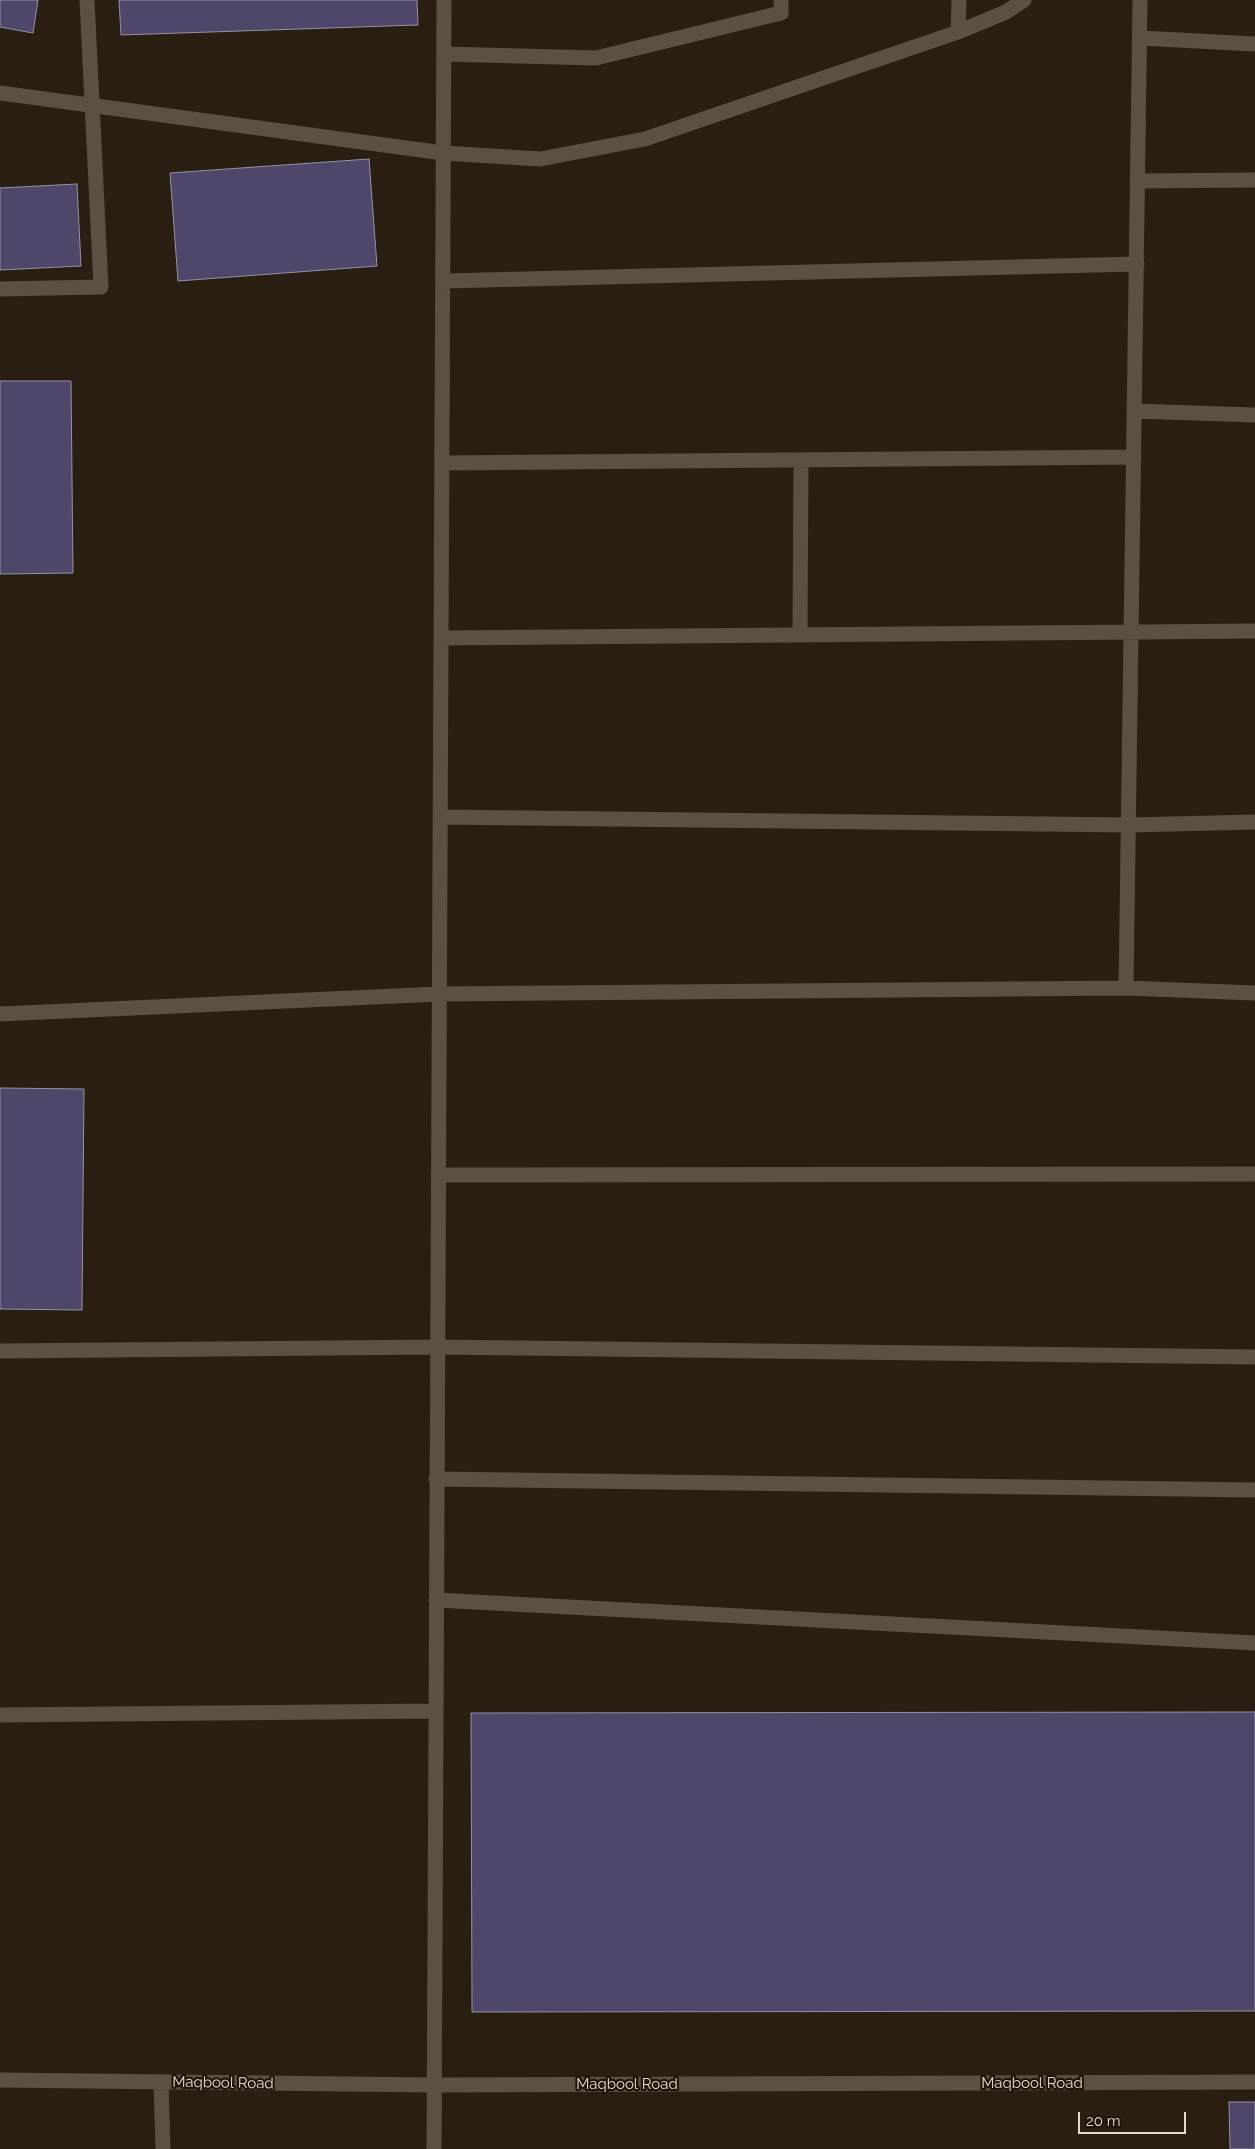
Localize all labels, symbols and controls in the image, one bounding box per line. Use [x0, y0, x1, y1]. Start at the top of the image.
street label: Maqbool Road [172, 2073, 274, 2093]
street label: Maqbool Road [981, 2074, 1083, 2092]
street label: Maqbool Road [576, 2075, 678, 2093]
scale bar [1080, 2102, 1188, 2134]
text: 20 m [1086, 2112, 1121, 2130]

